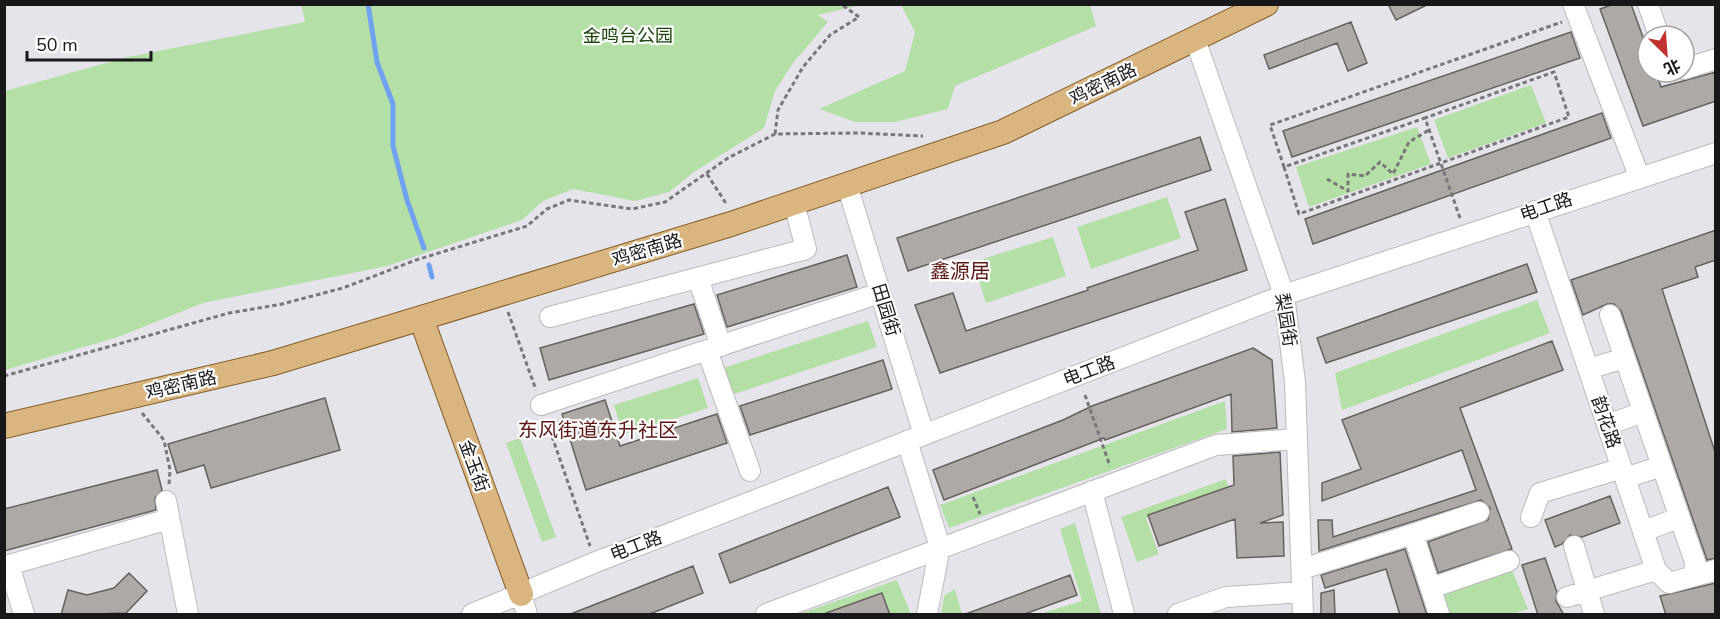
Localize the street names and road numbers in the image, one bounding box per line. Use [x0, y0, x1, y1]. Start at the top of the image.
street label: 鸡密南路 [1065, 57, 1141, 111]
street label: 电工路 [1517, 187, 1575, 227]
street label: 鸡密南路 [609, 228, 685, 272]
street label: 田园街 [867, 281, 905, 339]
street label: 梨园街 [1270, 291, 1302, 349]
street label: 电工路 [1059, 350, 1119, 392]
street label: 鸡密南路 [143, 365, 219, 405]
street label: 韵花路 [1586, 393, 1626, 451]
street label: 金玉街 [453, 437, 495, 495]
street label: 电工路 [606, 525, 666, 567]

